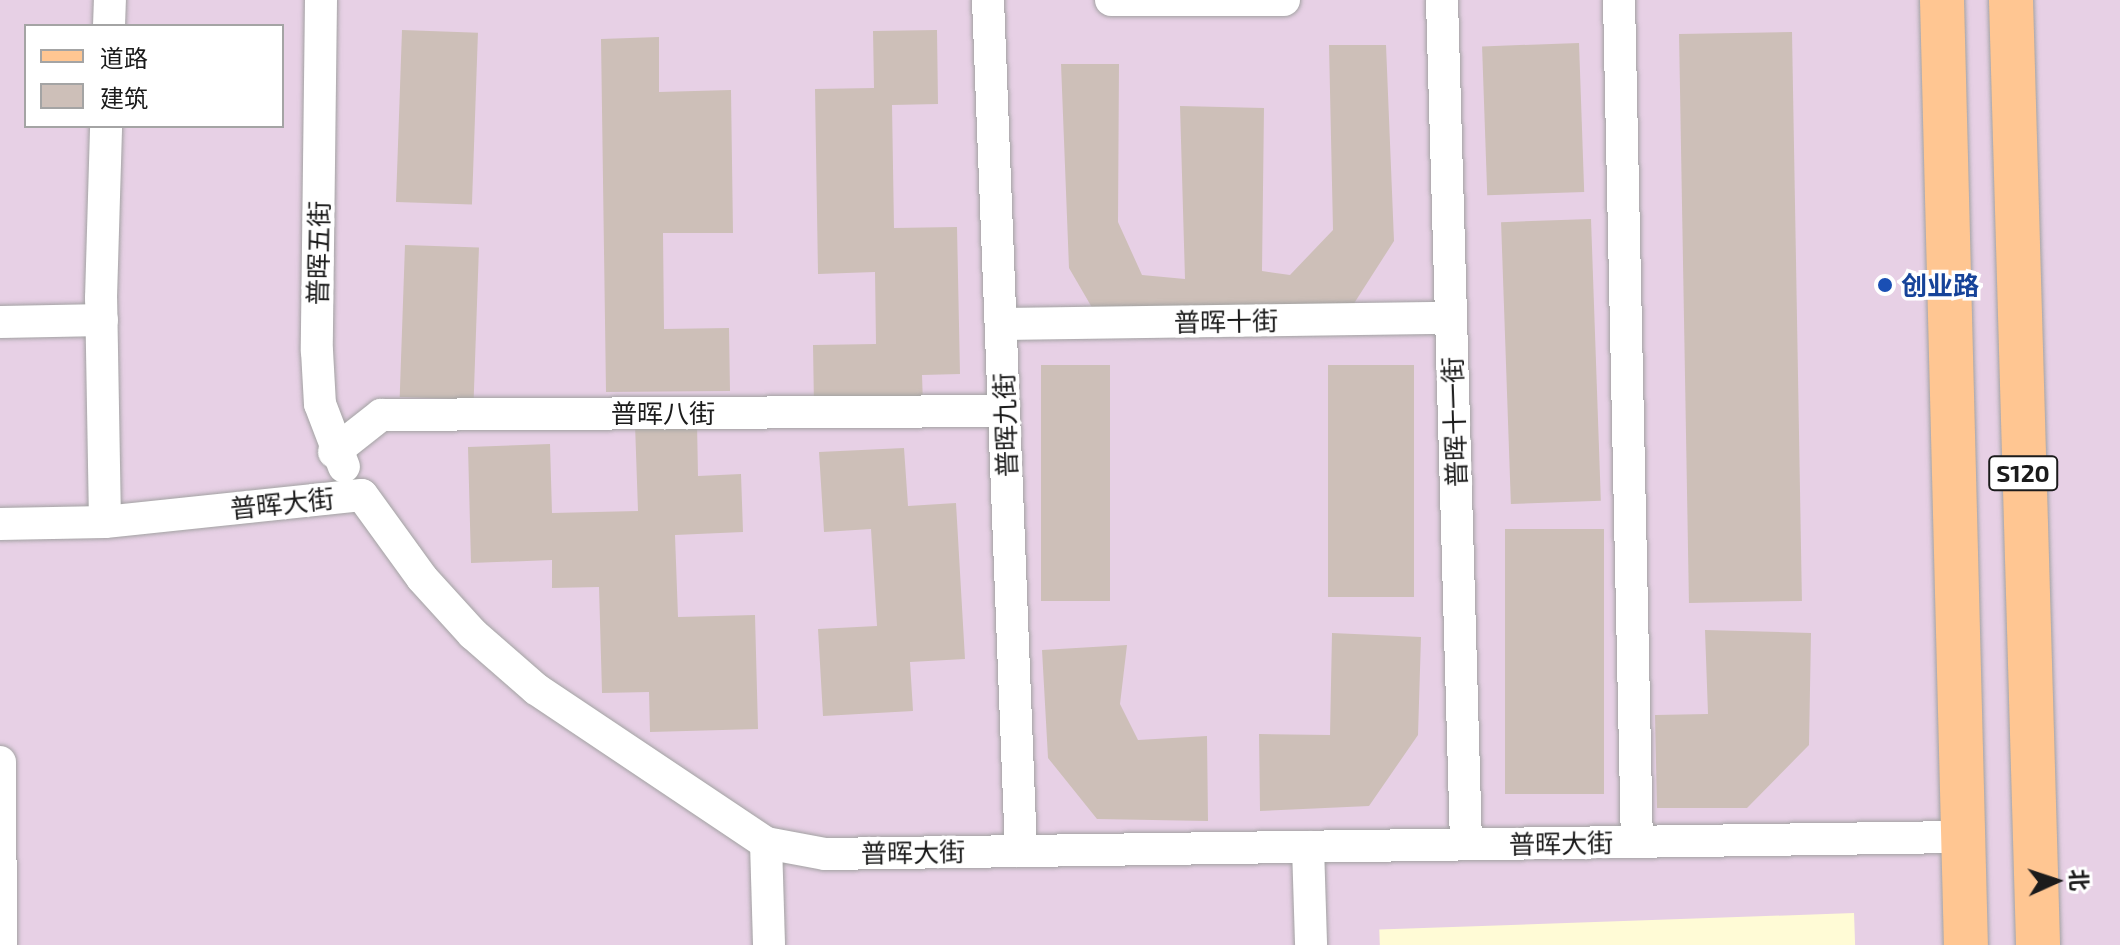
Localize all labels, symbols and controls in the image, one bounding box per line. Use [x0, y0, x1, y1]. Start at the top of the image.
legend [24, 24, 284, 128]
text: 道路 [100, 43, 148, 72]
text: 建筑 [100, 83, 148, 112]
street label: 普晖五街 [301, 201, 335, 305]
place label: 创业路 [1901, 269, 1979, 301]
marker: 创业路 [1876, 276, 1894, 294]
street label: 普晖十街 [1174, 304, 1278, 338]
street label: 普晖十一街 [1436, 356, 1472, 488]
street label: 普晖九街 [988, 372, 1022, 478]
street label: 普晖八街 [611, 397, 715, 429]
road number: S120 [1987, 453, 2059, 493]
street label: 普晖大街 [229, 482, 335, 524]
street label: 普晖大街 [1509, 826, 1613, 860]
street label: 普晖大街 [861, 835, 965, 869]
north arrow [2016, 841, 2096, 921]
text: 北 [2066, 868, 2094, 891]

